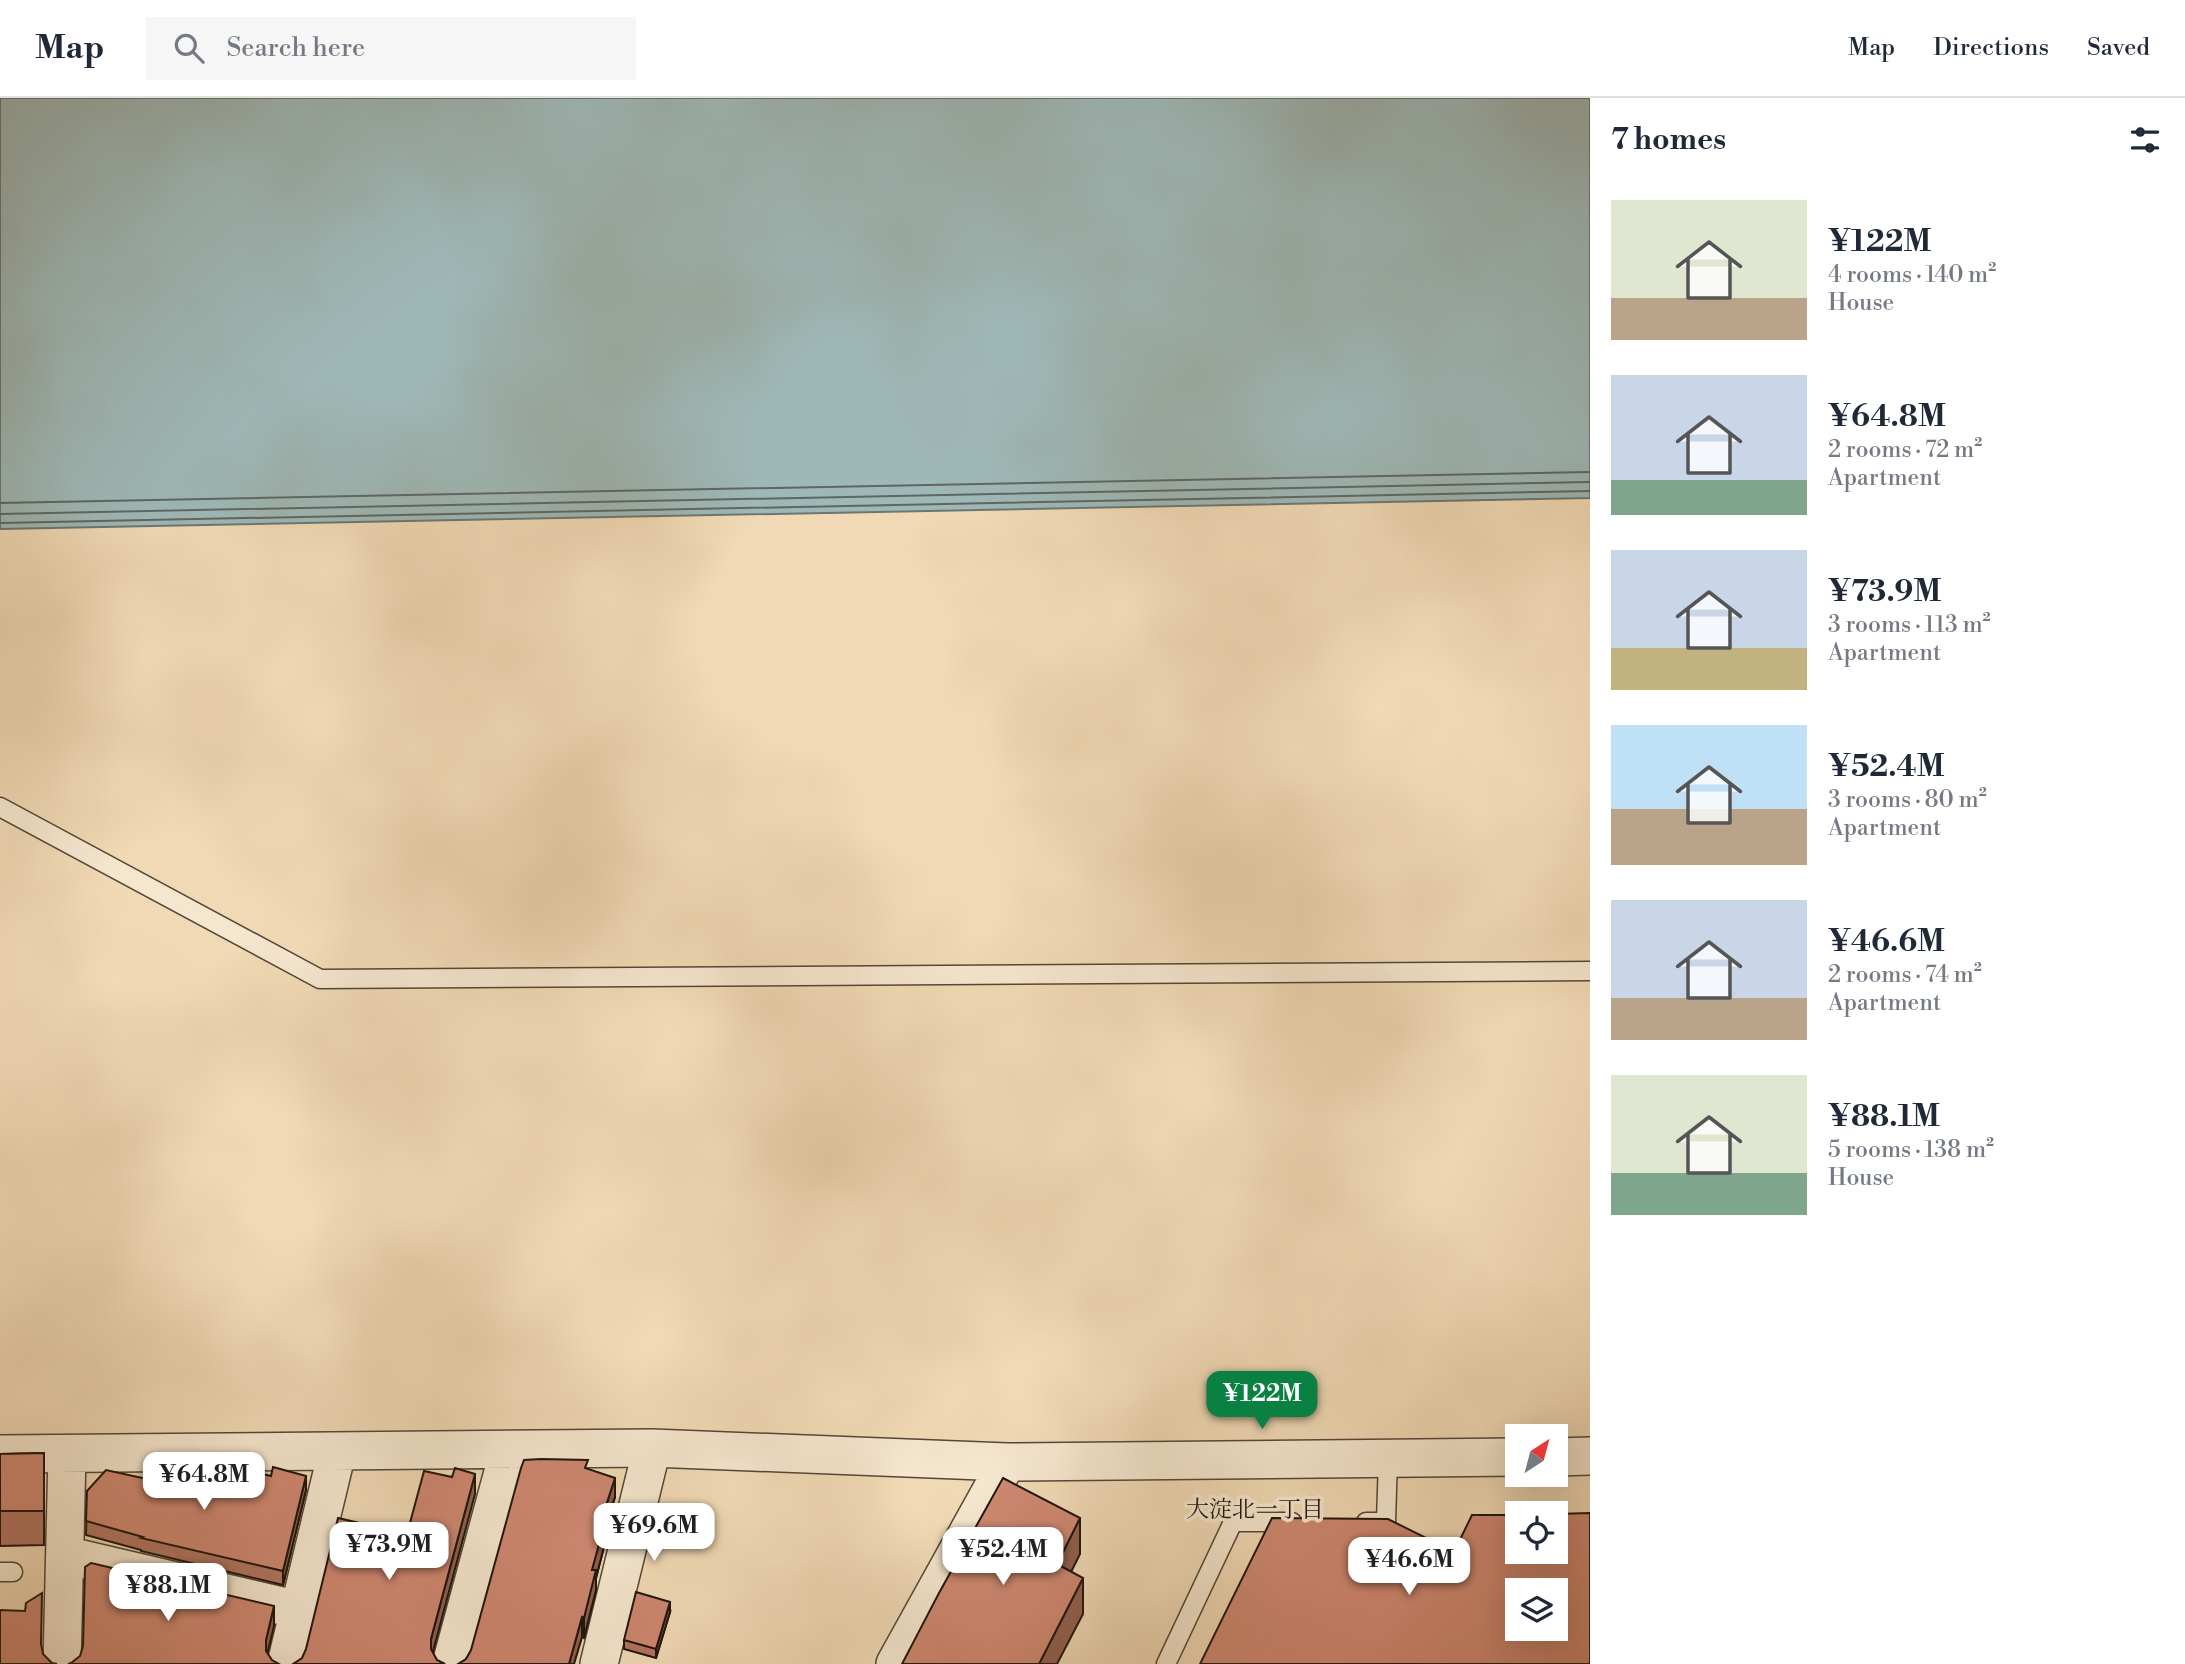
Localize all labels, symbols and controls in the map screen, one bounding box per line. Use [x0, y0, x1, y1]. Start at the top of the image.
search box [146, 17, 636, 80]
text: Map [35, 28, 104, 69]
icon: search [170, 29, 208, 67]
text: Search here [226, 32, 365, 64]
text: Map [1848, 33, 1895, 63]
text: Directions [1933, 33, 2049, 63]
text: Saved [2087, 33, 2150, 63]
text: 7 homes [1611, 121, 1726, 159]
icon: filters [2126, 121, 2164, 159]
text: ¥122M [1828, 223, 1931, 261]
icon: home [1667, 228, 1751, 312]
text: 4 rooms · 140 m² [1828, 261, 1996, 289]
text: House [1828, 289, 1894, 317]
text: ¥64.8M [1828, 398, 1946, 436]
icon: home [1667, 403, 1751, 487]
text: 2 rooms · 72 m² [1828, 436, 1982, 464]
text: Apartment [1828, 464, 1941, 492]
text: ¥73.9M [1828, 573, 1941, 611]
icon: home [1667, 578, 1751, 662]
text: 3 rooms · 113 m² [1828, 611, 1991, 639]
text: Apartment [1828, 639, 1941, 667]
text: ¥52.4M [1828, 748, 1944, 786]
icon: home [1667, 753, 1751, 837]
text: 3 rooms · 80 m² [1828, 786, 1987, 814]
text: Apartment [1828, 814, 1941, 842]
text: ¥46.6M [1828, 923, 1945, 961]
icon: home [1667, 928, 1751, 1012]
text: 2 rooms · 74 m² [1828, 961, 1982, 989]
text: Apartment [1828, 989, 1941, 1017]
text: ¥88.1M [1828, 1098, 1940, 1136]
icon: home [1667, 1103, 1751, 1187]
text: 5 rooms · 138 m² [1828, 1136, 1994, 1164]
text: House [1828, 1164, 1894, 1192]
pin: ¥122M [1213, 1372, 1311, 1431]
text: ¥122M [1222, 1380, 1302, 1408]
north arrow [1505, 1424, 1568, 1488]
map controls [1505, 1424, 1568, 1641]
pin: ¥64.8M [147, 1452, 261, 1512]
text: ¥64.8M [159, 1461, 249, 1489]
district label: 大淀北一丁目 [1186, 1496, 1324, 1524]
button: locate [1505, 1501, 1568, 1564]
pin: ¥69.6M [597, 1504, 711, 1563]
text: ¥69.6M [610, 1512, 698, 1540]
pin: ¥73.9M [332, 1522, 446, 1582]
pin: ¥52.4M [946, 1528, 1060, 1587]
text: ¥73.9M [346, 1531, 432, 1559]
text: ¥52.4M [958, 1536, 1048, 1564]
pin: ¥46.6M [1352, 1538, 1466, 1597]
text: ¥46.6M [1364, 1546, 1454, 1574]
pin: ¥88.1M [111, 1564, 225, 1623]
text: ¥88.1M [125, 1572, 211, 1600]
button: layers [1505, 1578, 1568, 1641]

